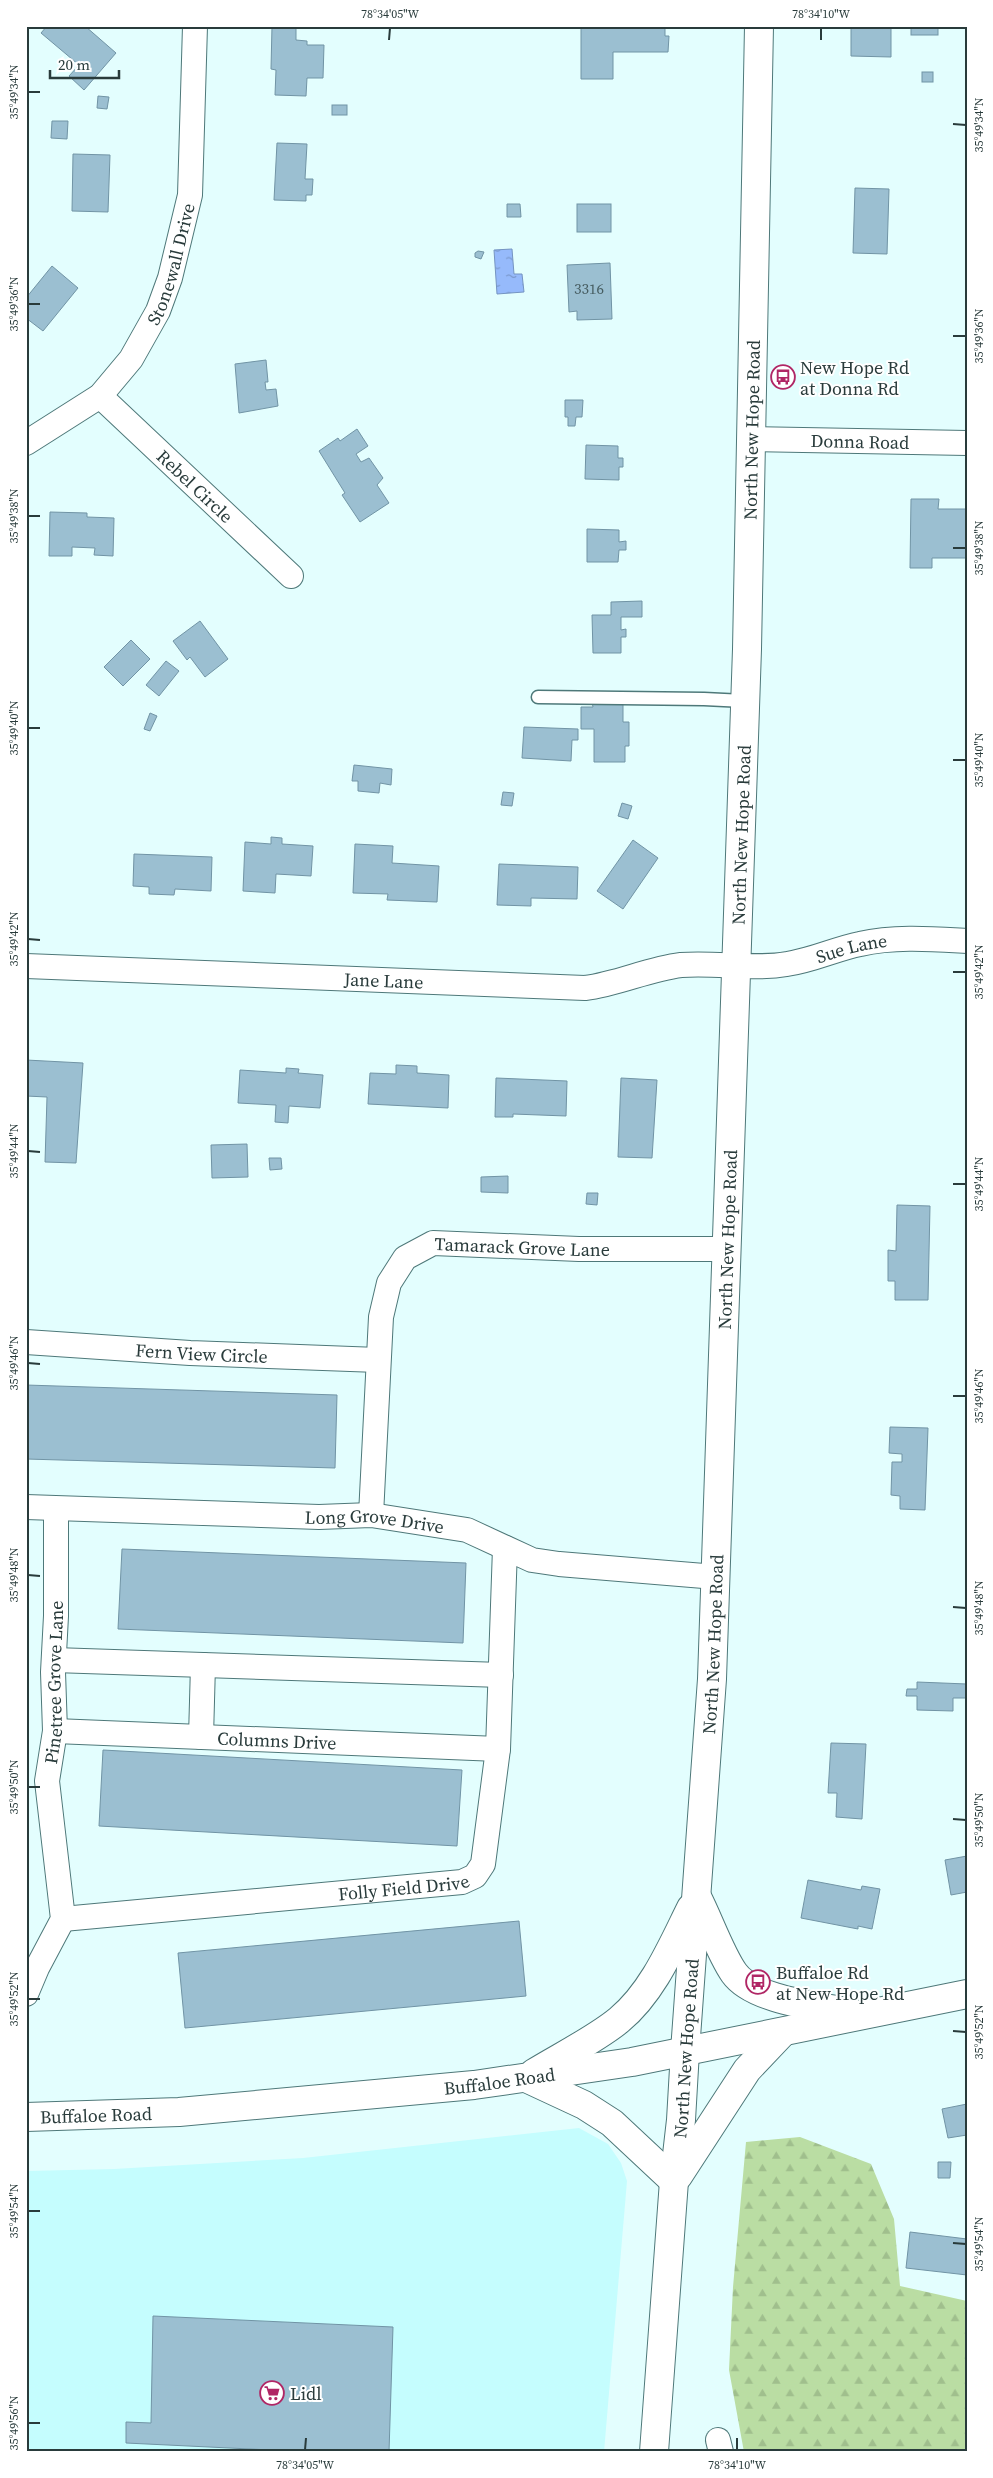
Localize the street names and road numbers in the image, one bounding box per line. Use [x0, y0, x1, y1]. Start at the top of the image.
street label: Stonewall Drive [140, 200, 200, 329]
street label: North New Hope Road [737, 340, 765, 520]
street label: Donna Road [810, 428, 910, 454]
street label: Rebel Circle [152, 444, 239, 528]
street label: North New Hope Road [725, 744, 756, 925]
street label: Sue Lane [813, 927, 888, 969]
street label: Jane Lane [342, 966, 424, 994]
street label: North New Hope Road [711, 1149, 742, 1330]
street label: Tamarack Grove Lane [434, 1231, 610, 1262]
street label: Fern View Circle [135, 1337, 268, 1368]
street label: Long Grove Drive [304, 1502, 446, 1539]
street label: North New Hope Road [696, 1554, 729, 1735]
street label: Pinetree Grove Lane [37, 1600, 69, 1766]
street label: Columns Drive [217, 1725, 337, 1755]
street label: Folly Field Drive [337, 1868, 474, 1906]
street label: North New Hope Road [667, 1958, 704, 2139]
street label: Buffaloe Road [443, 2061, 557, 2100]
street label: Buffaloe Road [40, 2100, 152, 2129]

